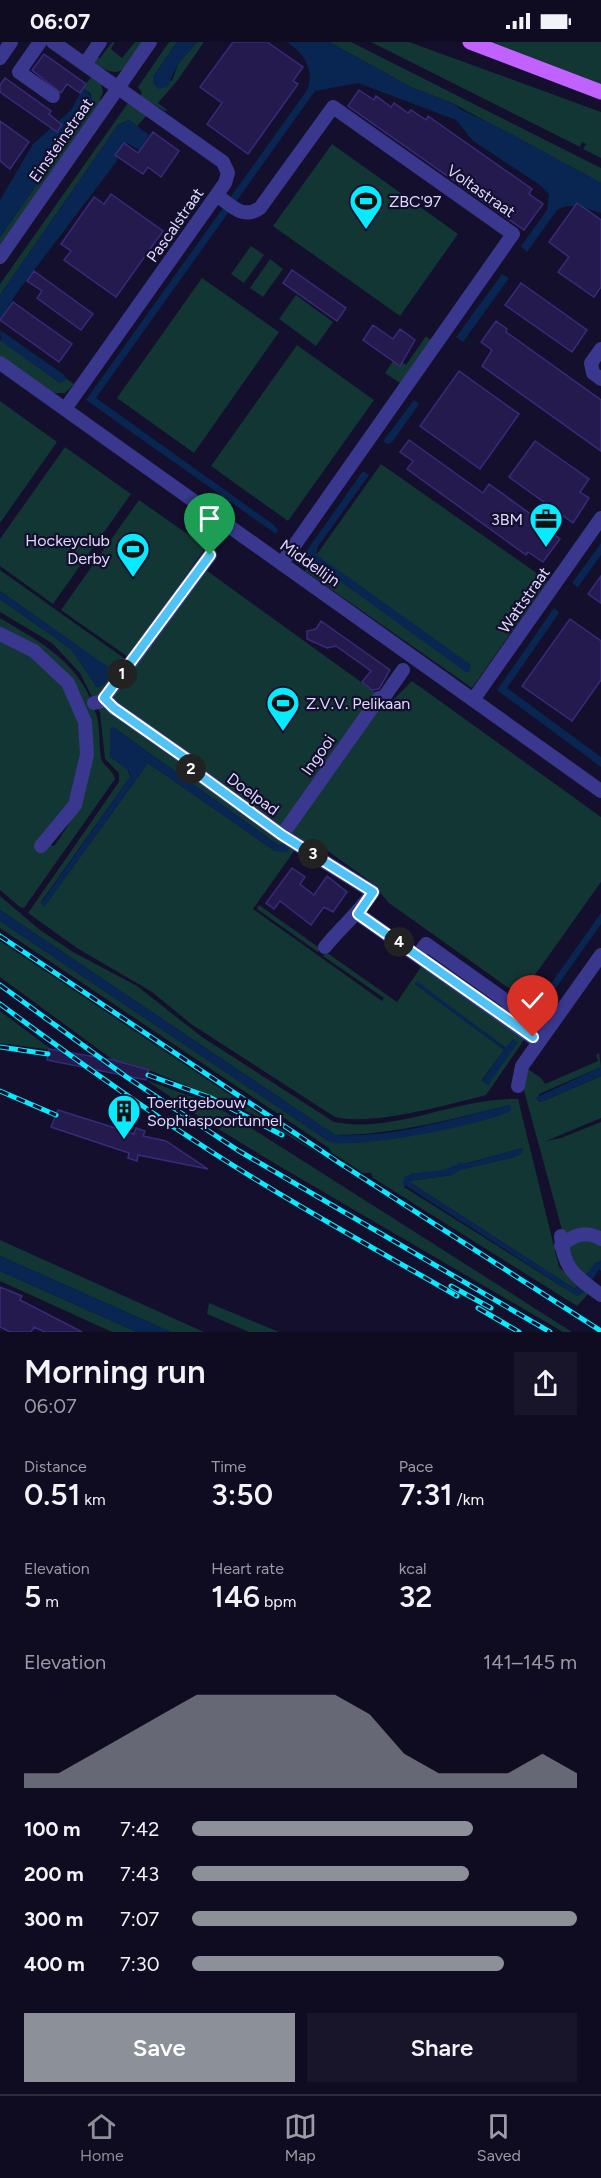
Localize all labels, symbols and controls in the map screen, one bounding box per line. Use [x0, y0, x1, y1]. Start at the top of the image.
text: 06:07 [30, 8, 90, 35]
street label: Einsteinstraat [25, 94, 97, 186]
street label: Voltastraat [443, 161, 519, 221]
sports icon: ZBC'97 [348, 183, 384, 230]
street label: Pascalstraat [142, 184, 208, 266]
place label: ZBC'97 [389, 192, 442, 211]
pin [184, 493, 235, 555]
office icon: 3BM [528, 501, 564, 548]
icon: arrive [193, 502, 226, 535]
place label: 3BM [491, 510, 523, 529]
place label: Hockeyclub Derby [25, 531, 111, 568]
sports icon: Hockeyclub Derby [115, 531, 151, 578]
street label: Middellijn [276, 536, 344, 591]
street label: Wattstraat [494, 563, 554, 637]
pin: 1 [107, 659, 137, 689]
text: 1 [119, 664, 125, 683]
sports icon: Z.V.V. Pelikaan [265, 685, 301, 732]
place label: Z.V.V. Pelikaan [306, 694, 410, 713]
street label: Ingooi [297, 731, 339, 779]
pin: 2 [176, 754, 206, 784]
text: 2 [186, 759, 196, 778]
street label: Doelpad [223, 769, 283, 819]
pin: 3 [298, 839, 328, 869]
text: 3 [309, 844, 317, 863]
pin: 4 [384, 927, 414, 957]
text: 4 [394, 932, 404, 951]
pin [507, 975, 558, 1037]
icon: check [516, 984, 549, 1017]
building icon: Toeritgebouw Sophiaspoortunnel [106, 1093, 142, 1140]
place label: Toeritgebouw Sophiaspoortunnel [147, 1093, 282, 1130]
text: Morning run [24, 1352, 206, 1391]
button: share [514, 1352, 577, 1415]
text: 06:07 [24, 1394, 77, 1418]
text: Distance [24, 1457, 87, 1476]
text: Time [211, 1457, 246, 1476]
text: Pace [399, 1457, 433, 1476]
text: 0.51 [24, 1476, 80, 1513]
text: 3:50 [211, 1476, 273, 1513]
text: 7:31 [399, 1476, 453, 1513]
text: km [80, 1490, 106, 1509]
text: /km [453, 1490, 484, 1509]
text: Elevation [24, 1559, 90, 1578]
text: Heart rate [211, 1559, 284, 1578]
text: kcal [399, 1559, 427, 1578]
text: 5 [24, 1578, 41, 1615]
text: 146 [211, 1578, 260, 1615]
text: 32 [399, 1578, 432, 1615]
text: m [41, 1592, 59, 1611]
text: bpm [260, 1592, 296, 1611]
text: Elevation [24, 1650, 106, 1674]
text: 141–145 m [483, 1650, 577, 1674]
text: 100 m [24, 1817, 81, 1841]
text: 7:42 [120, 1817, 159, 1841]
text: 200 m [24, 1862, 84, 1886]
text: 7:43 [120, 1862, 159, 1886]
text: 300 m [24, 1907, 83, 1931]
text: 7:07 [120, 1907, 159, 1931]
text: 400 m [24, 1952, 85, 1976]
text: 7:30 [120, 1952, 160, 1976]
button: Save [24, 2013, 295, 2082]
button: Share [307, 2013, 577, 2082]
tab: Home [80, 2110, 124, 2165]
tab: Map [284, 2110, 317, 2165]
tab: Saved [477, 2110, 521, 2165]

